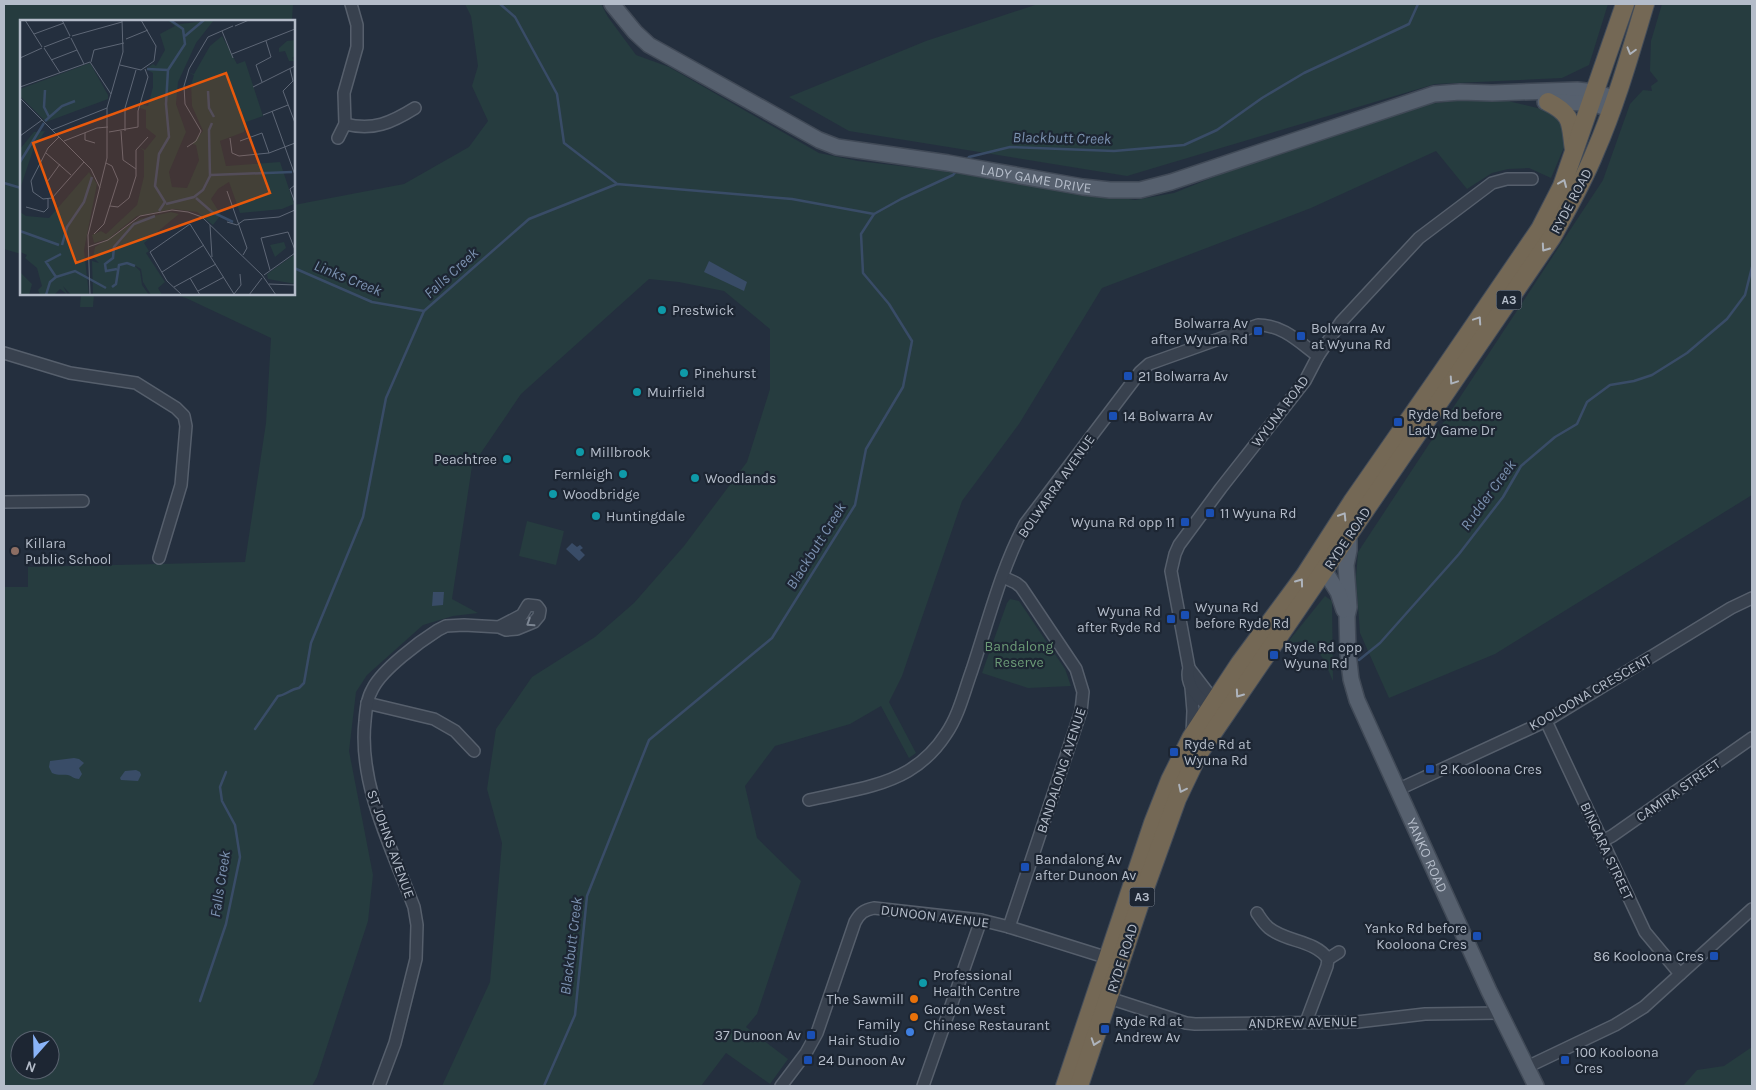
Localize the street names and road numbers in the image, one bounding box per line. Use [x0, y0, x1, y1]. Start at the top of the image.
street label: LADY GAME DRIVE [979, 161, 1092, 197]
street label: RYDE ROAD [1547, 166, 1596, 237]
road number: A3 [1496, 290, 1522, 310]
street label: WYUNA ROAD [1248, 372, 1313, 450]
street label: BOLWARRA AVENUE [1014, 431, 1098, 541]
street label: RYDE ROAD [1320, 504, 1374, 573]
street label: KOOLOONA CRESCENT [1526, 650, 1655, 734]
street label: BANDALONG AVENUE [1033, 705, 1090, 835]
street label: CAMIRA STREET [1633, 755, 1724, 826]
street label: ST JOHNS AVENUE [363, 788, 418, 901]
street label: BINGARA STREET [1576, 800, 1637, 903]
street label: YANKO ROAD [1403, 815, 1451, 895]
road number: A3 [1130, 888, 1154, 906]
street label: DUNOON AVENUE [880, 901, 990, 932]
street label: RYDE ROAD [1103, 921, 1142, 995]
street label: ANDREW AVENUE [1248, 1013, 1358, 1032]

